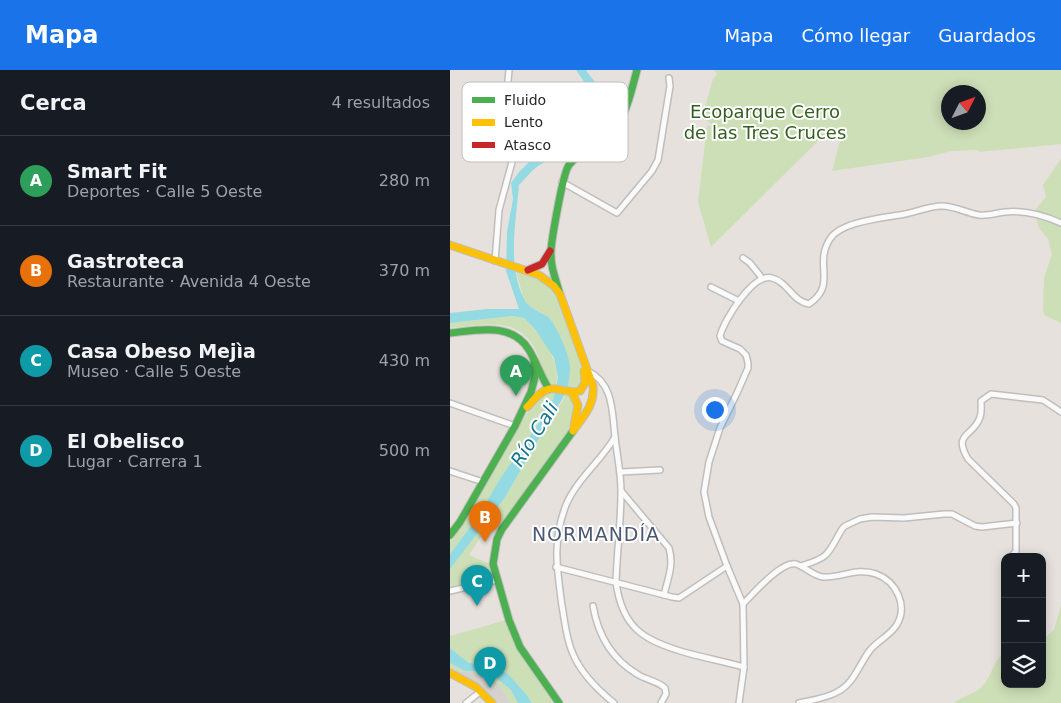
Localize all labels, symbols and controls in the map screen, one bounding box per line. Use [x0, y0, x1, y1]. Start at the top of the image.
text: Mapa [25, 21, 98, 49]
text: Mapa [724, 25, 773, 46]
text: Cómo llegar [801, 25, 910, 46]
text: Guardados [938, 25, 1036, 46]
legend [462, 82, 628, 162]
north arrow [941, 85, 986, 130]
text: Cerca [20, 91, 87, 115]
text: Fluido [504, 92, 546, 108]
text: 4 resultados [331, 93, 430, 112]
park label: Ecoparque Cerro de las Tres Cruces [684, 101, 846, 143]
text: Lento [504, 114, 543, 130]
text: Atasco [504, 137, 551, 153]
text: Smart Fit [67, 160, 167, 182]
text: A [30, 171, 42, 190]
text: 280 m [379, 171, 430, 190]
text: Deportes · Calle 5 Oeste [67, 182, 262, 201]
text: Gastroteca [67, 250, 184, 272]
text: B [30, 261, 42, 280]
text: 370 m [379, 261, 430, 280]
text: Restaurante · Avenida 4 Oeste [67, 272, 311, 291]
text: Casa Obeso Mejìa [67, 340, 256, 362]
text: C [30, 351, 42, 370]
text: 430 m [379, 351, 430, 370]
pin: A [500, 355, 532, 396]
text: Museo · Calle 5 Oeste [67, 362, 241, 381]
water label: Río Cali [506, 397, 563, 470]
your location [702, 397, 728, 423]
text: El Obelisco [67, 430, 184, 452]
text: D [29, 441, 43, 460]
text: 500 m [379, 441, 430, 460]
text: Lugar · Carrera 1 [67, 452, 203, 471]
pin: B [469, 501, 501, 542]
district label: NORMANDÍA [532, 523, 660, 545]
map controls [1001, 553, 1046, 688]
button: + [1001, 553, 1046, 598]
pin: C [461, 565, 493, 606]
button: − [1001, 598, 1046, 643]
button: layers [1001, 643, 1046, 688]
pin: D [474, 647, 506, 688]

